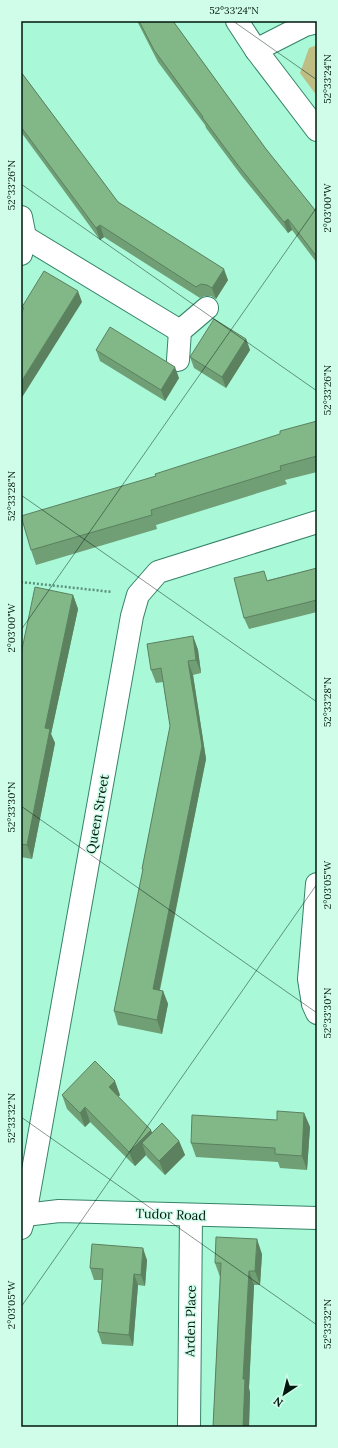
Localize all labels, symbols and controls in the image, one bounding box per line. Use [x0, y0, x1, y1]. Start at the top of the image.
text: 52°33'24"N [209, 4, 259, 17]
text: 52°33'24"N [321, 54, 334, 104]
text: 52°33'26"N [5, 159, 18, 210]
text: 2°03'00"W [321, 182, 334, 233]
text: 52°33'26"N [321, 364, 334, 415]
text: 52°33'28"N [5, 471, 18, 521]
text: 2°03'00"W [5, 602, 18, 653]
text: 52°33'28"N [321, 677, 334, 727]
street label: Queen Street [82, 773, 113, 855]
text: 52°33'30"N [5, 781, 18, 832]
text: 2°03'05"W [321, 860, 334, 909]
text: 52°33'30"N [321, 987, 334, 1038]
text: 52°33'32"N [5, 1093, 18, 1143]
street label: Tudor Road [135, 1205, 207, 1224]
text: 2°03'05"W [5, 1280, 18, 1329]
street label: Arden Place [181, 1285, 200, 1358]
text: 52°33'32"N [321, 1299, 334, 1349]
north arrow [264, 1374, 304, 1414]
text: N [270, 1394, 286, 1410]

